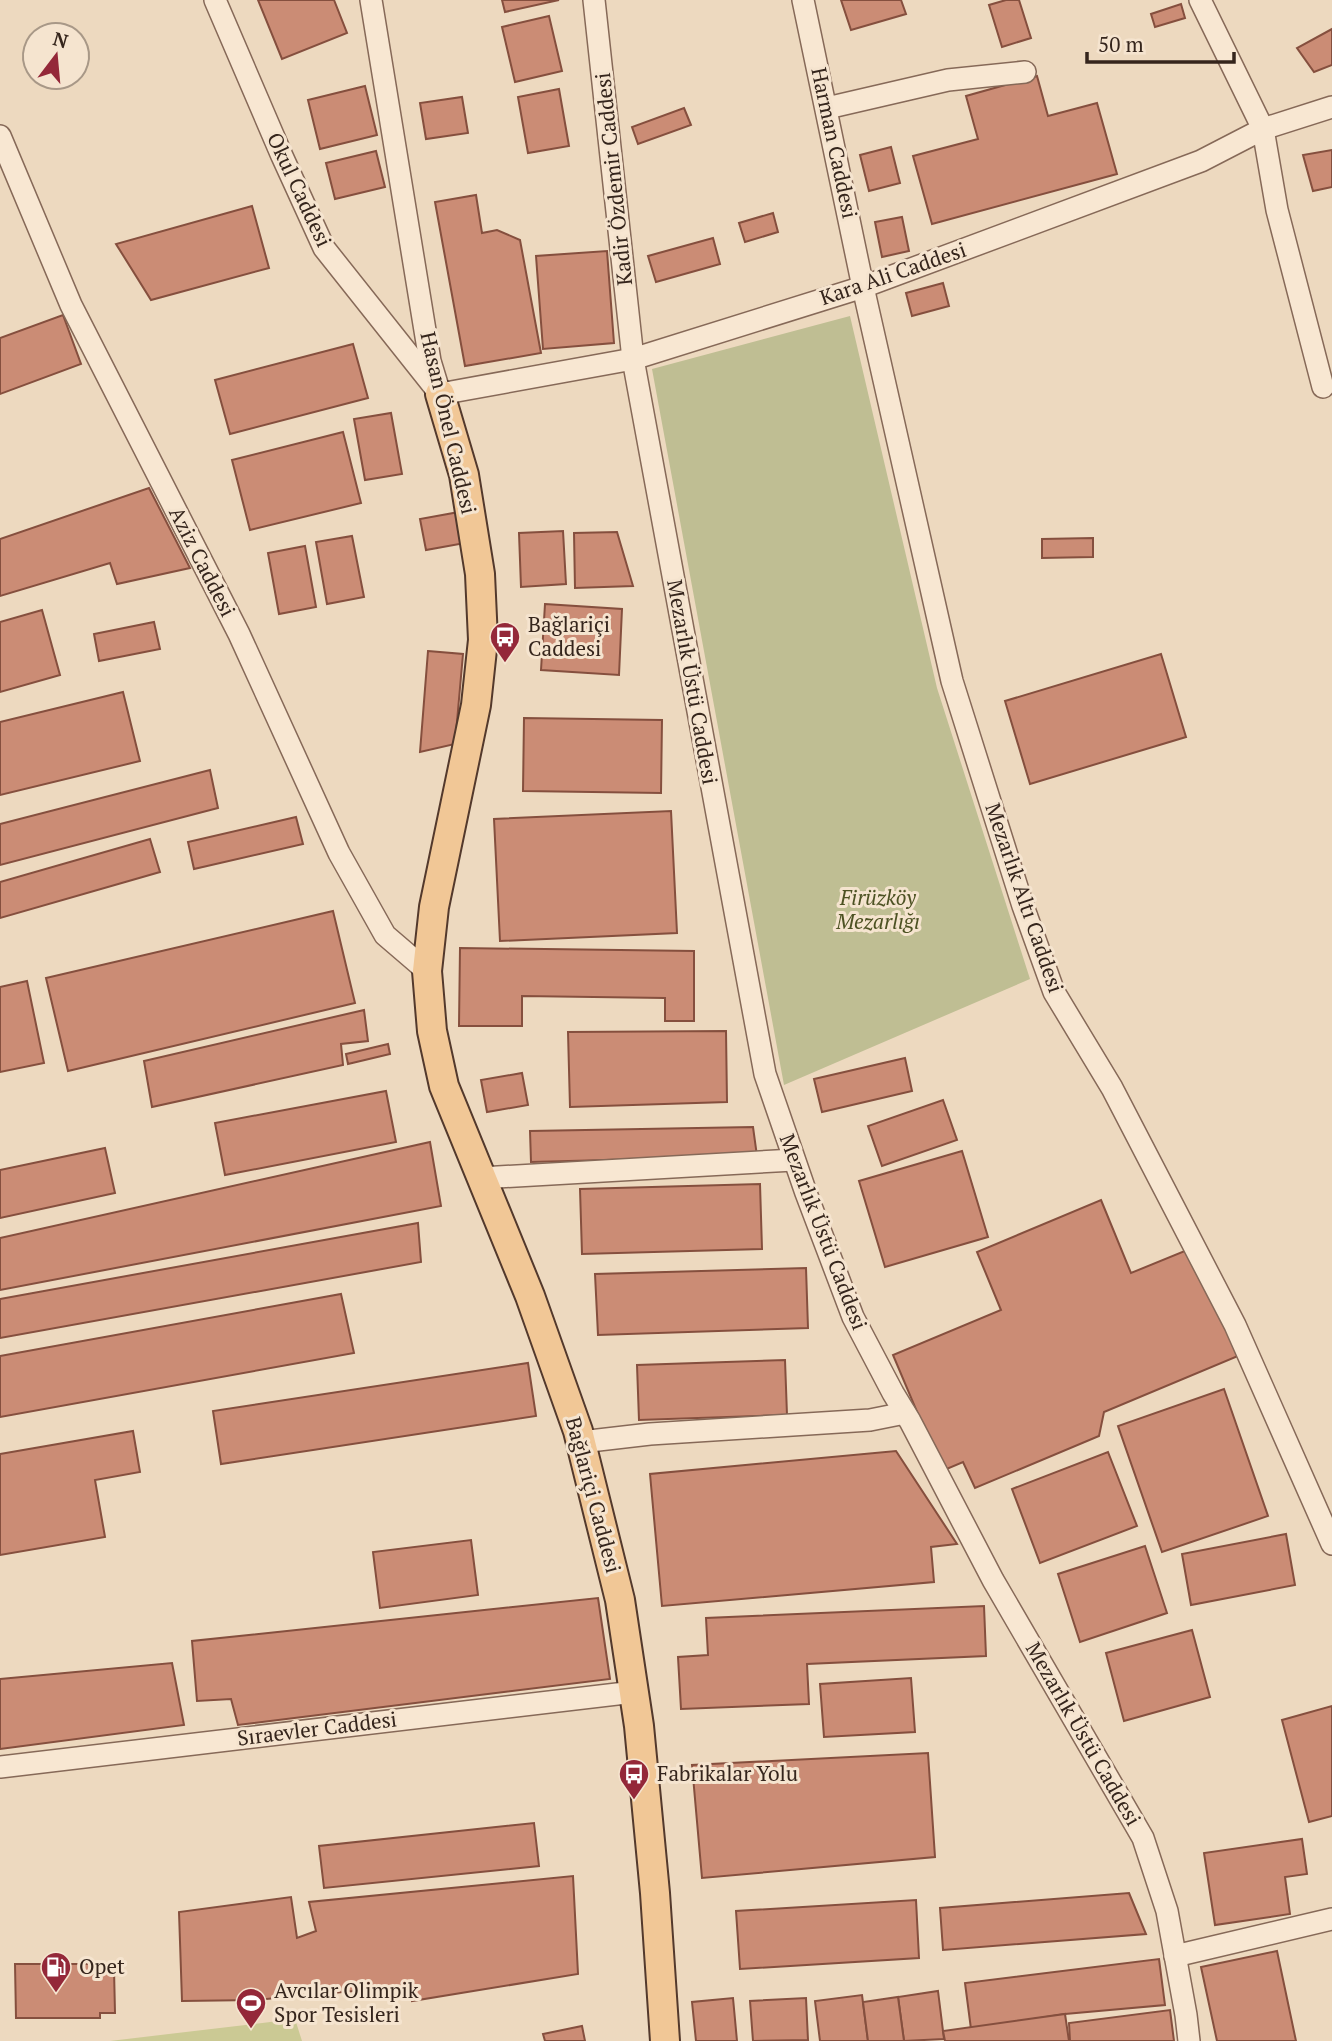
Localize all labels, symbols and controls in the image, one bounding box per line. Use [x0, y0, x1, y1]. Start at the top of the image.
north arrow [21, 21, 91, 91]
scale bar [1087, 21, 1234, 65]
text: N [50, 25, 72, 53]
text: 50 m [1098, 30, 1144, 58]
street label: Harman Caddesi [805, 65, 865, 221]
street label: Kadir Özdemir Caddesi [588, 71, 638, 287]
street label: Okul Caddesi [261, 128, 339, 251]
street label: Kara Ali Caddesi [816, 235, 970, 311]
street label: Hasan Önel Caddesi [414, 329, 484, 517]
street label: Aziz Caddesi [163, 502, 243, 621]
street label: Mezarlık Üstü Caddesi [661, 577, 725, 786]
place label: Bağlariçi Caddesi [528, 610, 610, 662]
bus stop icon: Bağlariçi Caddesi [488, 620, 522, 664]
street label: Mezarlık Altı Caddesi [979, 799, 1071, 996]
park label: Firüzköy Mezarlığı [835, 883, 920, 935]
street label: Mezarlık Üstü Caddesi [774, 1130, 874, 1334]
street label: Bağlariçi Caddesi [560, 1414, 628, 1576]
street label: Mezarlık Üstü Caddesi [1020, 1637, 1148, 1830]
street label: Sıraevler Caddesi [235, 1704, 398, 1752]
bus stop icon: Fabrikalar Yolu [617, 1757, 651, 1801]
place label: Fabrikalar Yolu [657, 1759, 798, 1787]
fuel station icon: Opet [39, 1950, 73, 1994]
place label: Opet [79, 1952, 125, 1980]
place label: Avcılar Olimpik Spor Tesisleri [274, 1976, 419, 2028]
sports icon: Avcılar Olimpik Spor Tesisleri [234, 1986, 268, 2030]

